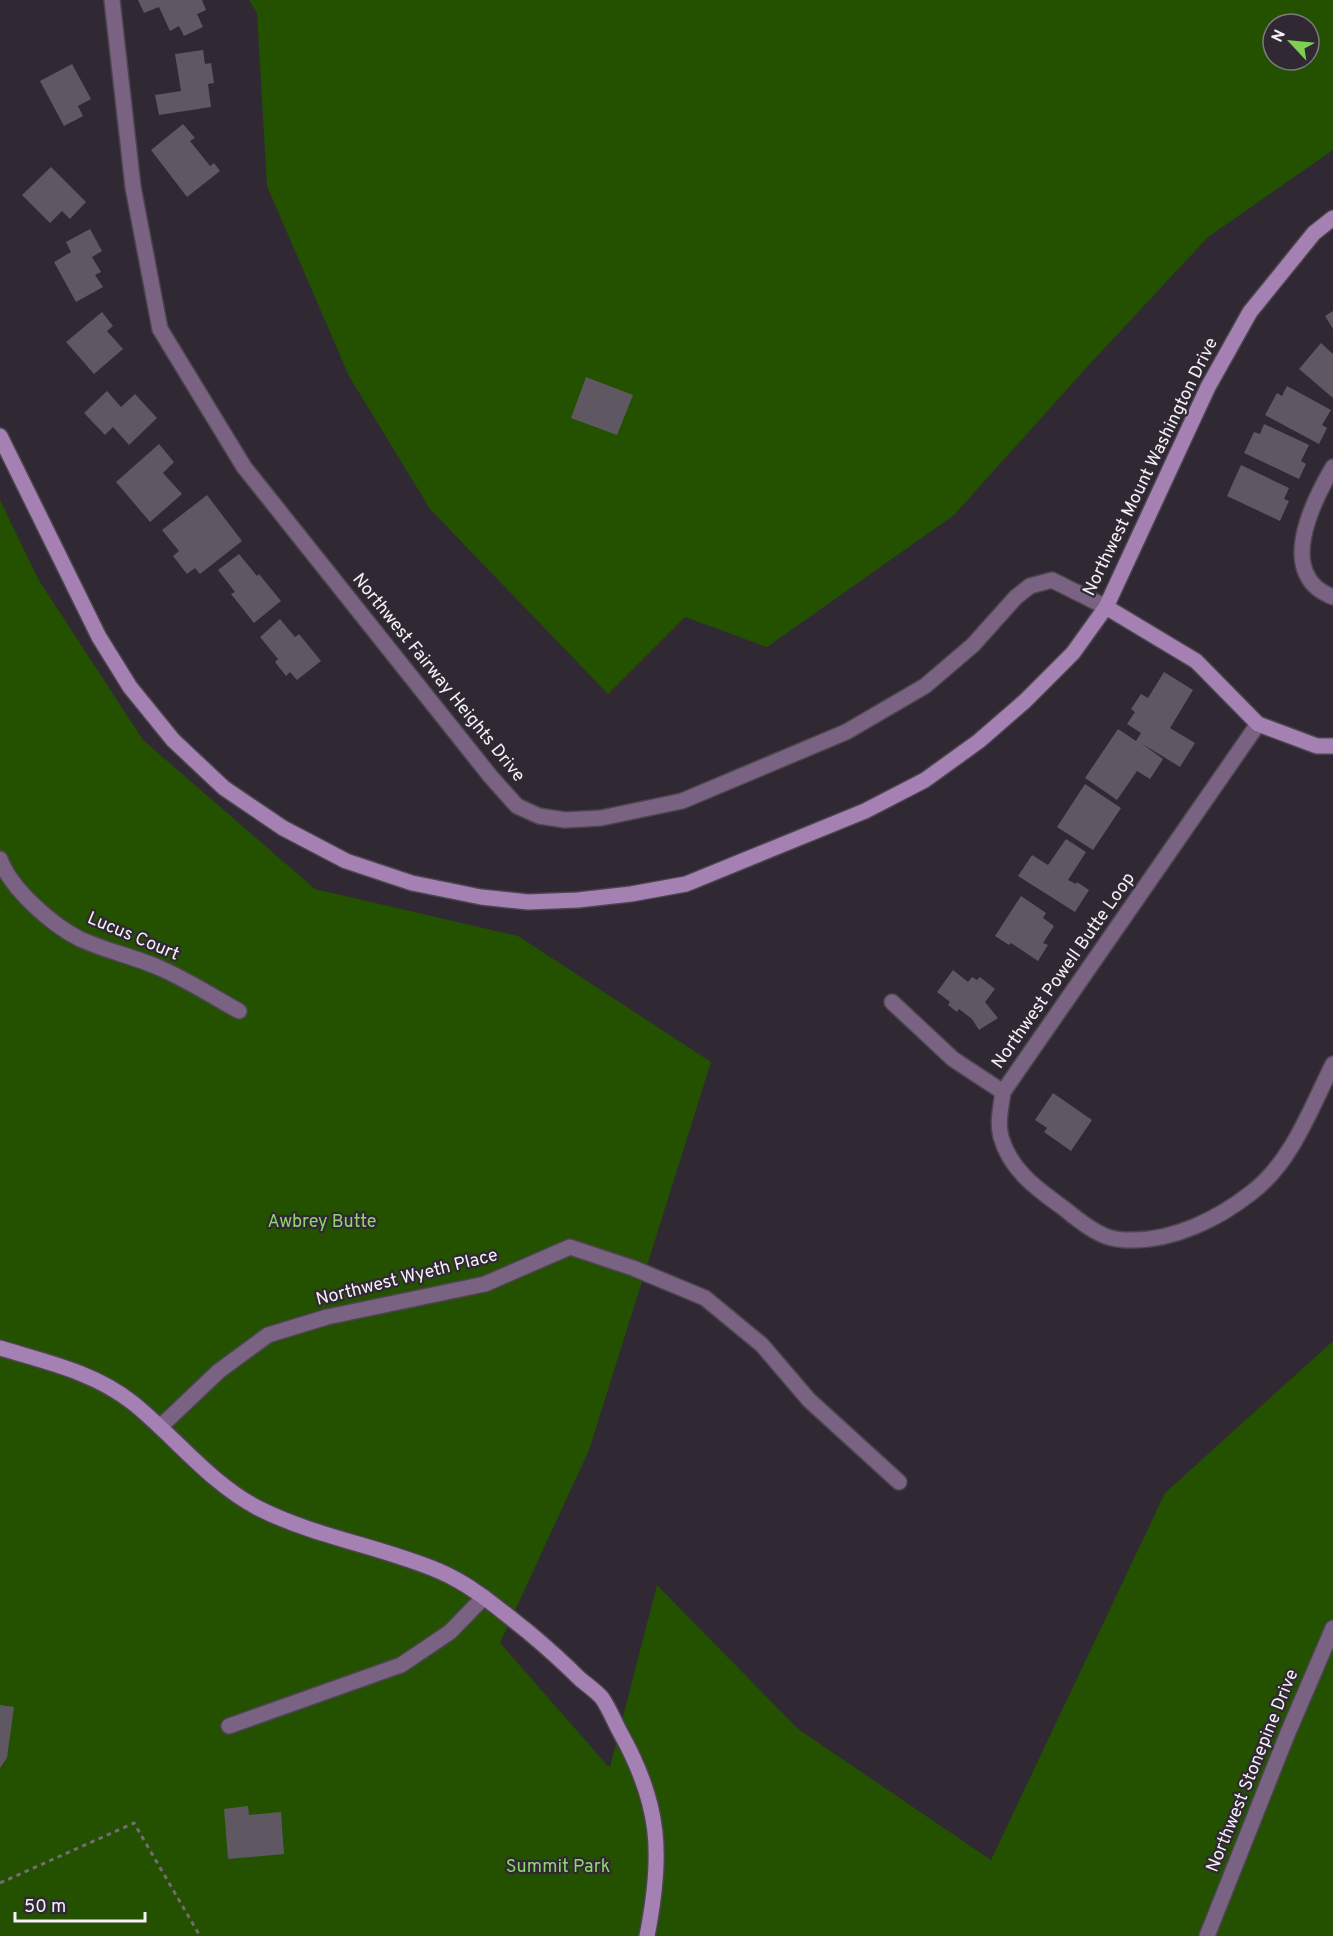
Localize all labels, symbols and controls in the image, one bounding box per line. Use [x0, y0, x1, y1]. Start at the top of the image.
north arrow [1261, 12, 1321, 72]
text: N [1268, 27, 1291, 46]
street label: Northwest Mount Washington Drive [1078, 334, 1224, 600]
street label: Northwest Fairway Heights Drive [347, 569, 529, 787]
street label: Northwest Powell Butte Loop [987, 868, 1141, 1074]
street label: Lucus Court [83, 907, 183, 967]
park label: Awbrey Butte [268, 1211, 377, 1234]
street label: Northwest Wyeth Place [314, 1244, 500, 1312]
street label: Northwest Stonepine Drive [1202, 1666, 1304, 1876]
park label: Summit Park [506, 1856, 610, 1879]
scale bar [15, 1885, 146, 1923]
text: 50 m [24, 1896, 66, 1919]

